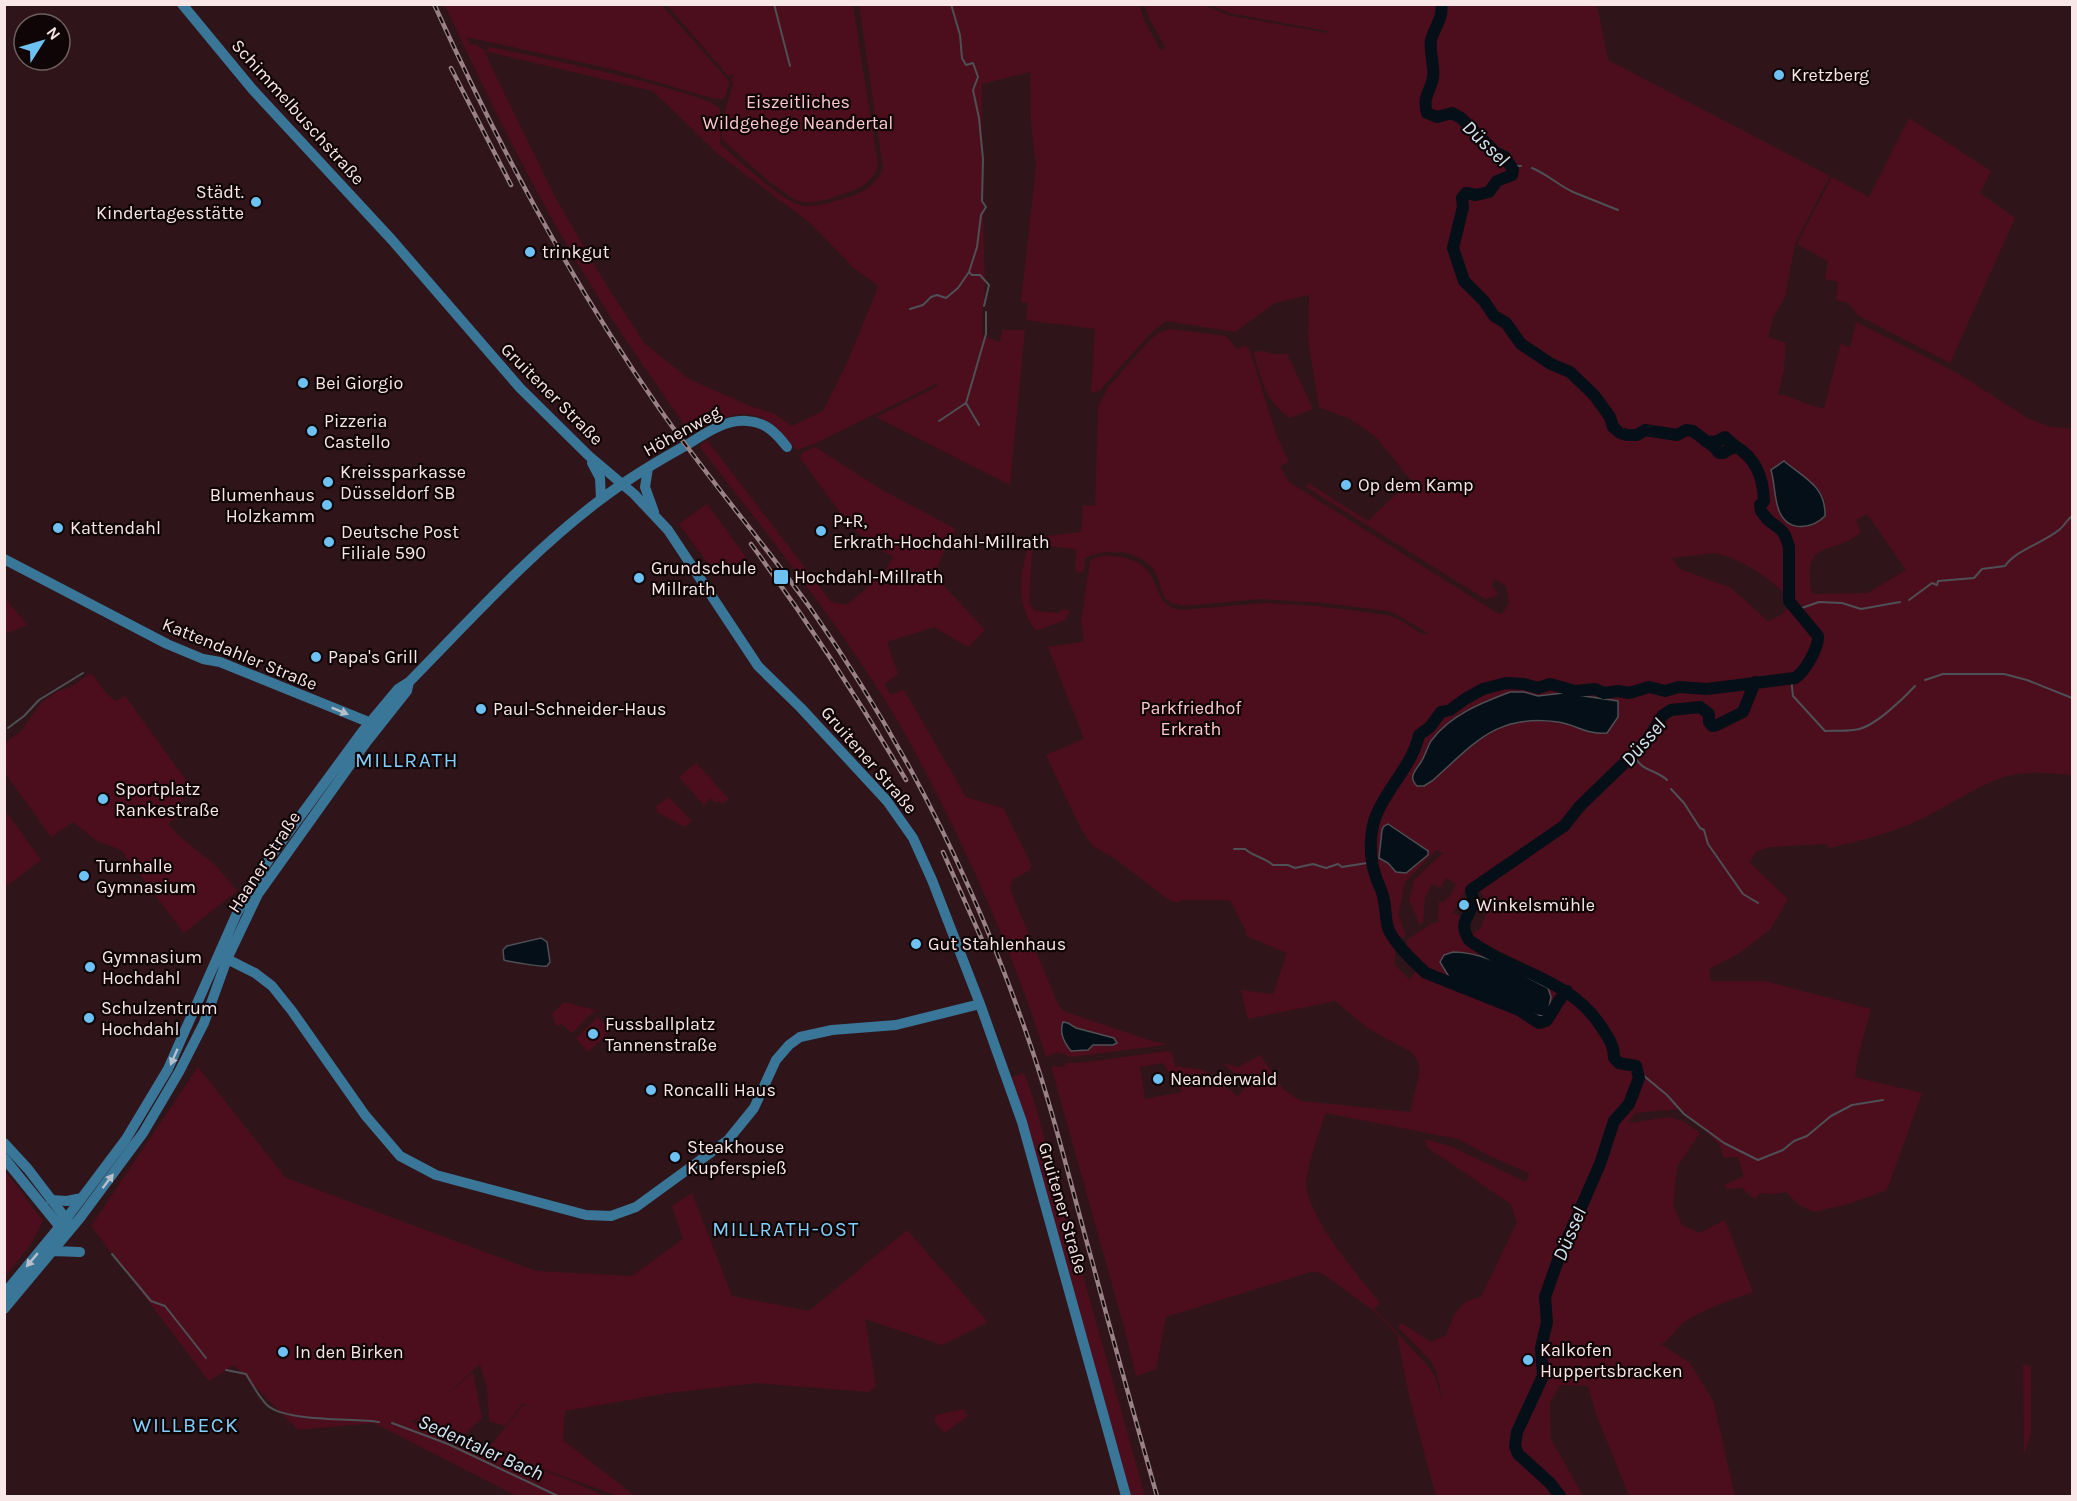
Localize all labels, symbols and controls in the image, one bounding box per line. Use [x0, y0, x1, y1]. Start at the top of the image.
north arrow [12, 12, 72, 72]
text: N [43, 23, 65, 44]
street label: Schimmelbuschstraße [227, 35, 369, 189]
place label: Kretzberg [1791, 64, 1869, 86]
marker: Kretzberg [1772, 68, 1786, 82]
park label: Eiszeitliches Wildgehege Neandertal [703, 91, 893, 134]
water label: Düssel [1458, 116, 1514, 171]
place label: Städt. Kindertagesstätte [96, 181, 244, 224]
marker: Städt. Kindertagesstätte [249, 195, 263, 209]
place label: trinkgut [542, 241, 610, 263]
marker: trinkgut [523, 245, 537, 259]
street label: Gruitener Straße [496, 338, 608, 450]
place label: Bei Giorgio [315, 372, 403, 394]
marker: Bei Giorgio [296, 376, 310, 390]
street label: Höhenweg [639, 401, 725, 461]
place label: Pizzeria Castello [324, 410, 390, 453]
marker: Pizzeria Castello [305, 424, 319, 438]
place label: Kreissparkasse Düsseldorf SB [340, 461, 466, 504]
place label: Op dem Kamp [1358, 474, 1474, 496]
marker: Kreissparkasse Düsseldorf SB [321, 475, 335, 489]
marker: Op dem Kamp [1339, 478, 1353, 492]
place label: Blumenhaus Holzkamm [210, 484, 315, 527]
marker: Blumenhaus Holzkamm [320, 498, 334, 512]
place label: P+R, Erkrath-Hochdahl-Millrath [833, 510, 1050, 553]
place label: Kattendahl [70, 517, 161, 539]
marker: Kattendahl [51, 521, 65, 535]
place label: Deutsche Post Filiale 590 [341, 521, 459, 564]
marker: P+R, Erkrath-Hochdahl-Millrath [814, 524, 828, 538]
marker: Deutsche Post Filiale 590 [322, 535, 336, 549]
place label: Grundschule Millrath [651, 557, 756, 600]
place label: Hochdahl-Millrath [794, 566, 944, 588]
marker: Hochdahl-Millrath [772, 568, 790, 586]
marker: Grundschule Millrath [632, 571, 646, 585]
street label: Kattendahler Straße [159, 613, 321, 695]
place label: Papa's Grill [328, 646, 418, 668]
marker: Papa's Grill [309, 650, 323, 664]
park label: Parkfriedhof Erkrath [1140, 697, 1242, 740]
place label: Paul-Schneider-Haus [493, 698, 667, 720]
marker: Paul-Schneider-Haus [474, 702, 488, 716]
street label: Gruitener Straße [816, 702, 922, 818]
one-way arrow [331, 707, 349, 717]
water label: Düssel [1616, 714, 1670, 771]
district label: MILLRATH [355, 748, 459, 772]
place label: Sportplatz Rankestraße [115, 778, 219, 821]
marker: Sportplatz Rankestraße [96, 792, 110, 806]
street label: Haaner Straße [223, 807, 305, 917]
place label: Turnhalle Gymnasium [96, 855, 196, 898]
marker: Turnhalle Gymnasium [77, 869, 91, 883]
place label: Winkelsmühle [1476, 894, 1595, 916]
marker: Winkelsmühle [1457, 898, 1471, 912]
place label: Gut Stahlenhaus [928, 933, 1066, 955]
marker: Gut Stahlenhaus [909, 937, 923, 951]
place label: Gymnasium Hochdahl [102, 946, 202, 989]
marker: Gymnasium Hochdahl [83, 960, 97, 974]
place label: Schulzentrum Hochdahl [101, 997, 218, 1040]
marker: Schulzentrum Hochdahl [82, 1011, 96, 1025]
place label: Fussballplatz Tannenstraße [605, 1013, 717, 1056]
marker: Fussballplatz Tannenstraße [586, 1027, 600, 1041]
one-way arrow [169, 1049, 178, 1066]
place label: Neanderwald [1170, 1068, 1277, 1090]
marker: Neanderwald [1151, 1072, 1165, 1086]
place label: Roncalli Haus [663, 1079, 776, 1101]
marker: Roncalli Haus [644, 1083, 658, 1097]
place label: Steakhouse Kupferspieß [687, 1136, 787, 1179]
street label: Gruitener Straße [1034, 1140, 1092, 1276]
marker: Steakhouse Kupferspieß [668, 1150, 682, 1164]
one-way arrow [102, 1173, 114, 1189]
water label: Düssel [1548, 1204, 1591, 1264]
district label: MILLRATH-OST [712, 1218, 860, 1241]
one-way arrow [26, 1252, 39, 1267]
place label: Kalkofen Huppertsbracken [1540, 1339, 1683, 1382]
place label: In den Birken [295, 1341, 404, 1363]
marker: In den Birken [276, 1345, 290, 1359]
marker: Kalkofen Huppertsbracken [1521, 1353, 1535, 1367]
water label: Sedentaler Bach [415, 1410, 547, 1485]
district label: WILLBECK [133, 1413, 239, 1437]

